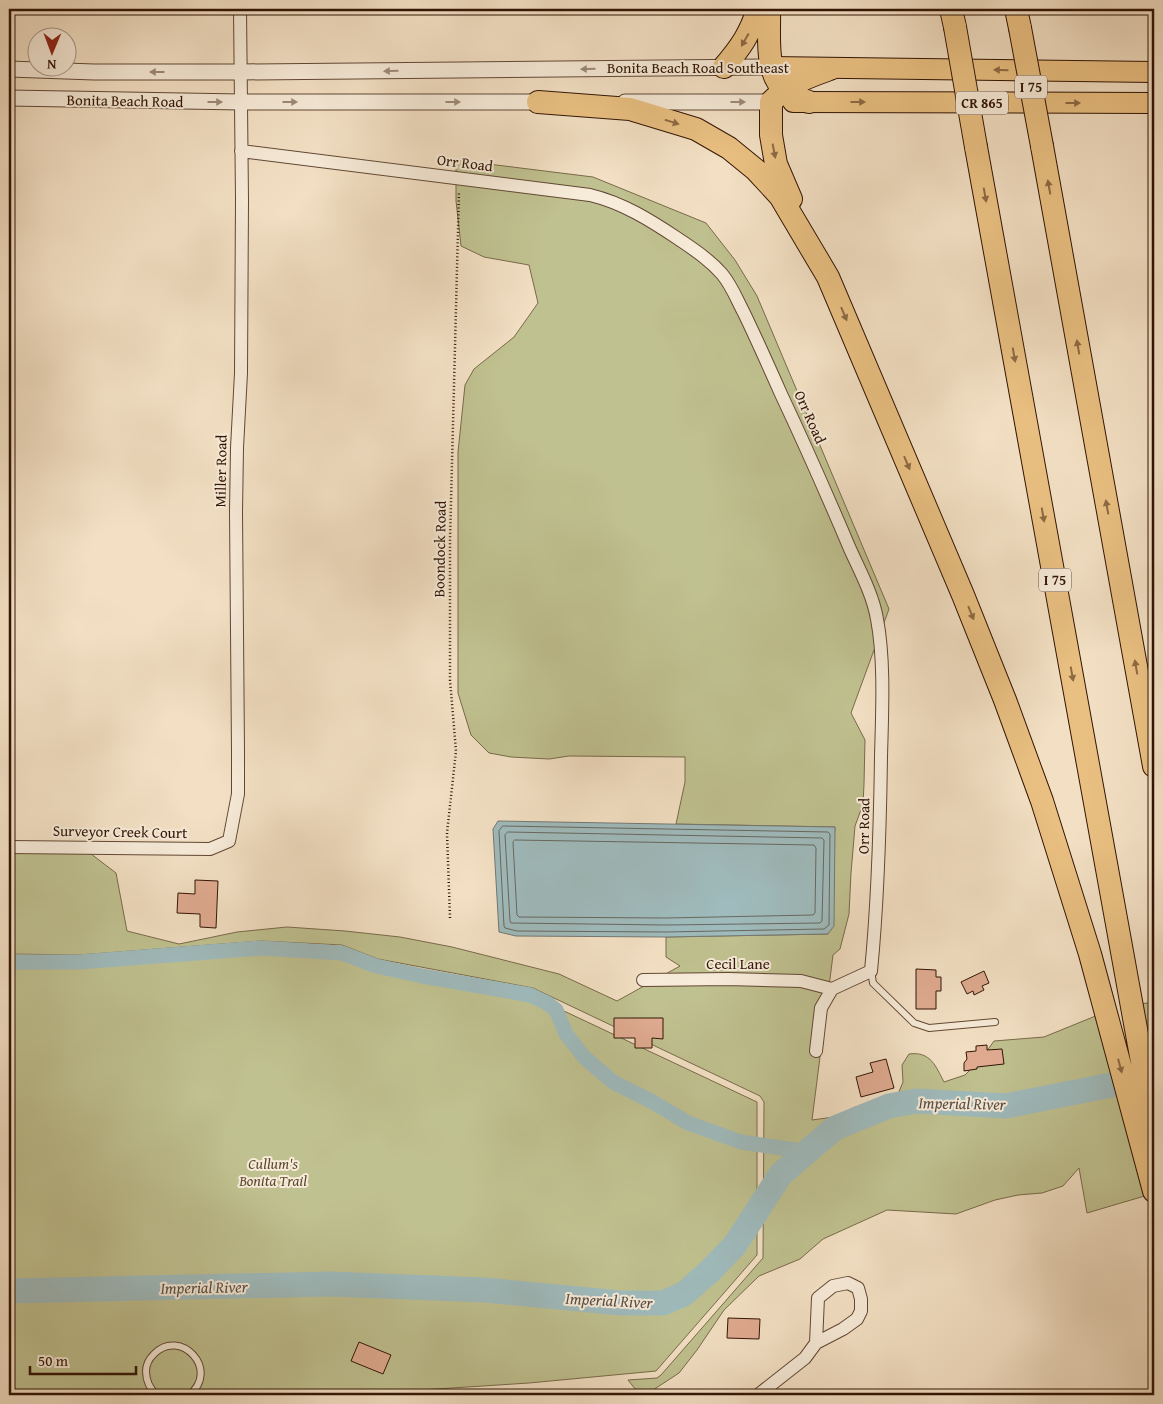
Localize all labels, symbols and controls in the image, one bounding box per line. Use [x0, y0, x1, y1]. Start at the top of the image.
north arrow [28, 28, 78, 78]
one-way arrow [741, 34, 750, 47]
text: N [46, 55, 57, 75]
street label: Bonita Beach Road Southeast [607, 57, 790, 78]
one-way arrow [580, 65, 596, 73]
one-way arrow [992, 66, 1008, 74]
one-way arrow [382, 67, 398, 75]
one-way arrow [149, 68, 165, 76]
road number: I 75 [1015, 75, 1047, 98]
street label: Bonita Beach Road [67, 89, 184, 112]
road number: CR 865 [956, 92, 1008, 115]
one-way arrow [207, 98, 223, 106]
one-way arrow [282, 98, 298, 106]
one-way arrow [445, 98, 461, 106]
one-way arrow [730, 98, 746, 106]
one-way arrow [850, 98, 866, 106]
one-way arrow [1065, 99, 1081, 107]
one-way arrow [665, 119, 680, 127]
one-way arrow [770, 143, 778, 159]
street label: Orr Road [436, 149, 494, 176]
one-way arrow [1045, 179, 1053, 195]
one-way arrow [981, 187, 989, 203]
one-way arrow [840, 307, 848, 321]
one-way arrow [1074, 338, 1082, 354]
one-way arrow [1010, 347, 1018, 362]
street label: Orr Road [789, 387, 831, 447]
street label: Miller Road [209, 434, 232, 508]
one-way arrow [904, 456, 912, 471]
one-way arrow [1103, 498, 1111, 514]
street label: Boondock Road [428, 501, 451, 597]
one-way arrow [1039, 507, 1047, 522]
road number: I 75 [1039, 568, 1071, 592]
one-way arrow [967, 606, 975, 620]
one-way arrow [1132, 658, 1140, 674]
one-way arrow [1069, 667, 1077, 683]
street label: Orr Road [853, 798, 874, 854]
street label: Surveyor Creek Court [53, 820, 188, 843]
street label: Cecil Lane [706, 953, 770, 974]
one-way arrow [1116, 1058, 1124, 1073]
water label: Imperial River [918, 1090, 1007, 1116]
park label: Cullum's Bonita Trail [238, 1153, 307, 1191]
water label: Imperial River [160, 1274, 249, 1300]
water label: Imperial River [565, 1286, 654, 1314]
scale bar [30, 1344, 136, 1376]
text: 50 m [38, 1350, 69, 1371]

